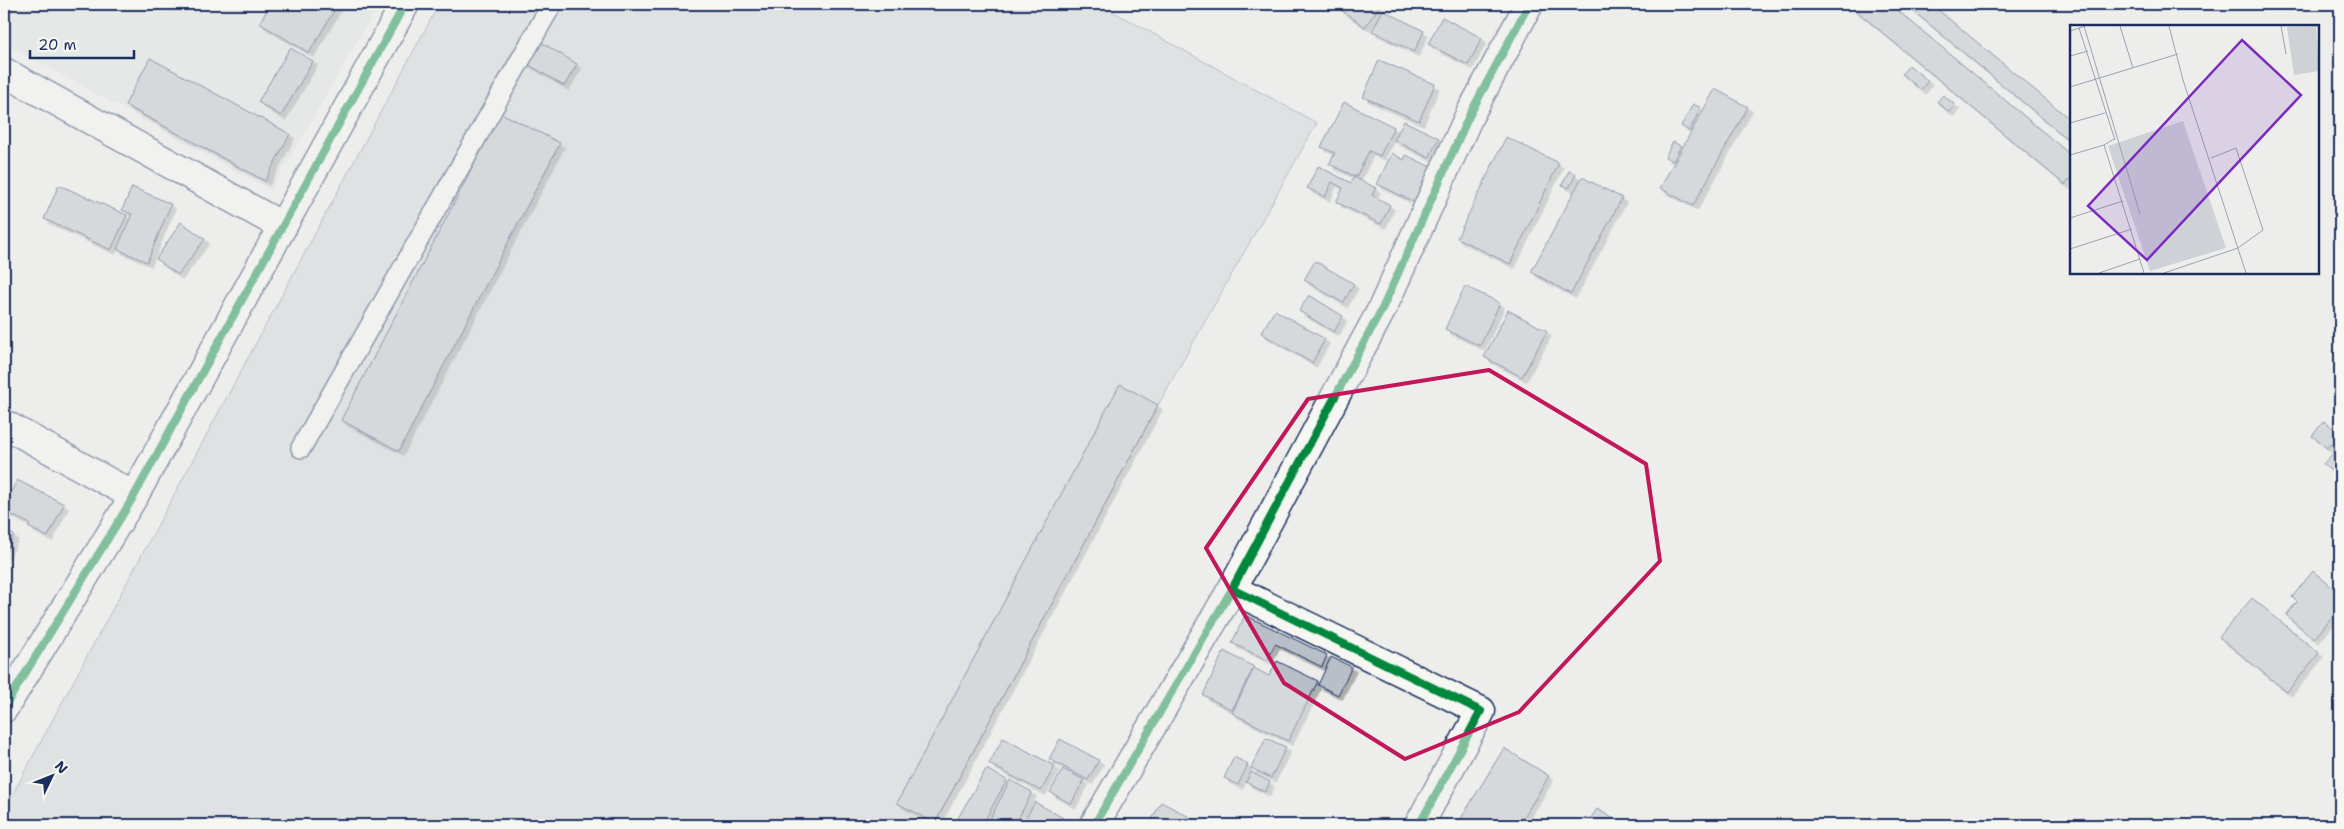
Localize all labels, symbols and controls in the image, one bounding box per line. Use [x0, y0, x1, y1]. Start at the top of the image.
inset map [2070, 25, 2319, 274]
scale bar [30, 28, 134, 60]
text: 20 m [38, 35, 77, 55]
north arrow [28, 752, 78, 802]
text: N [51, 757, 72, 777]

